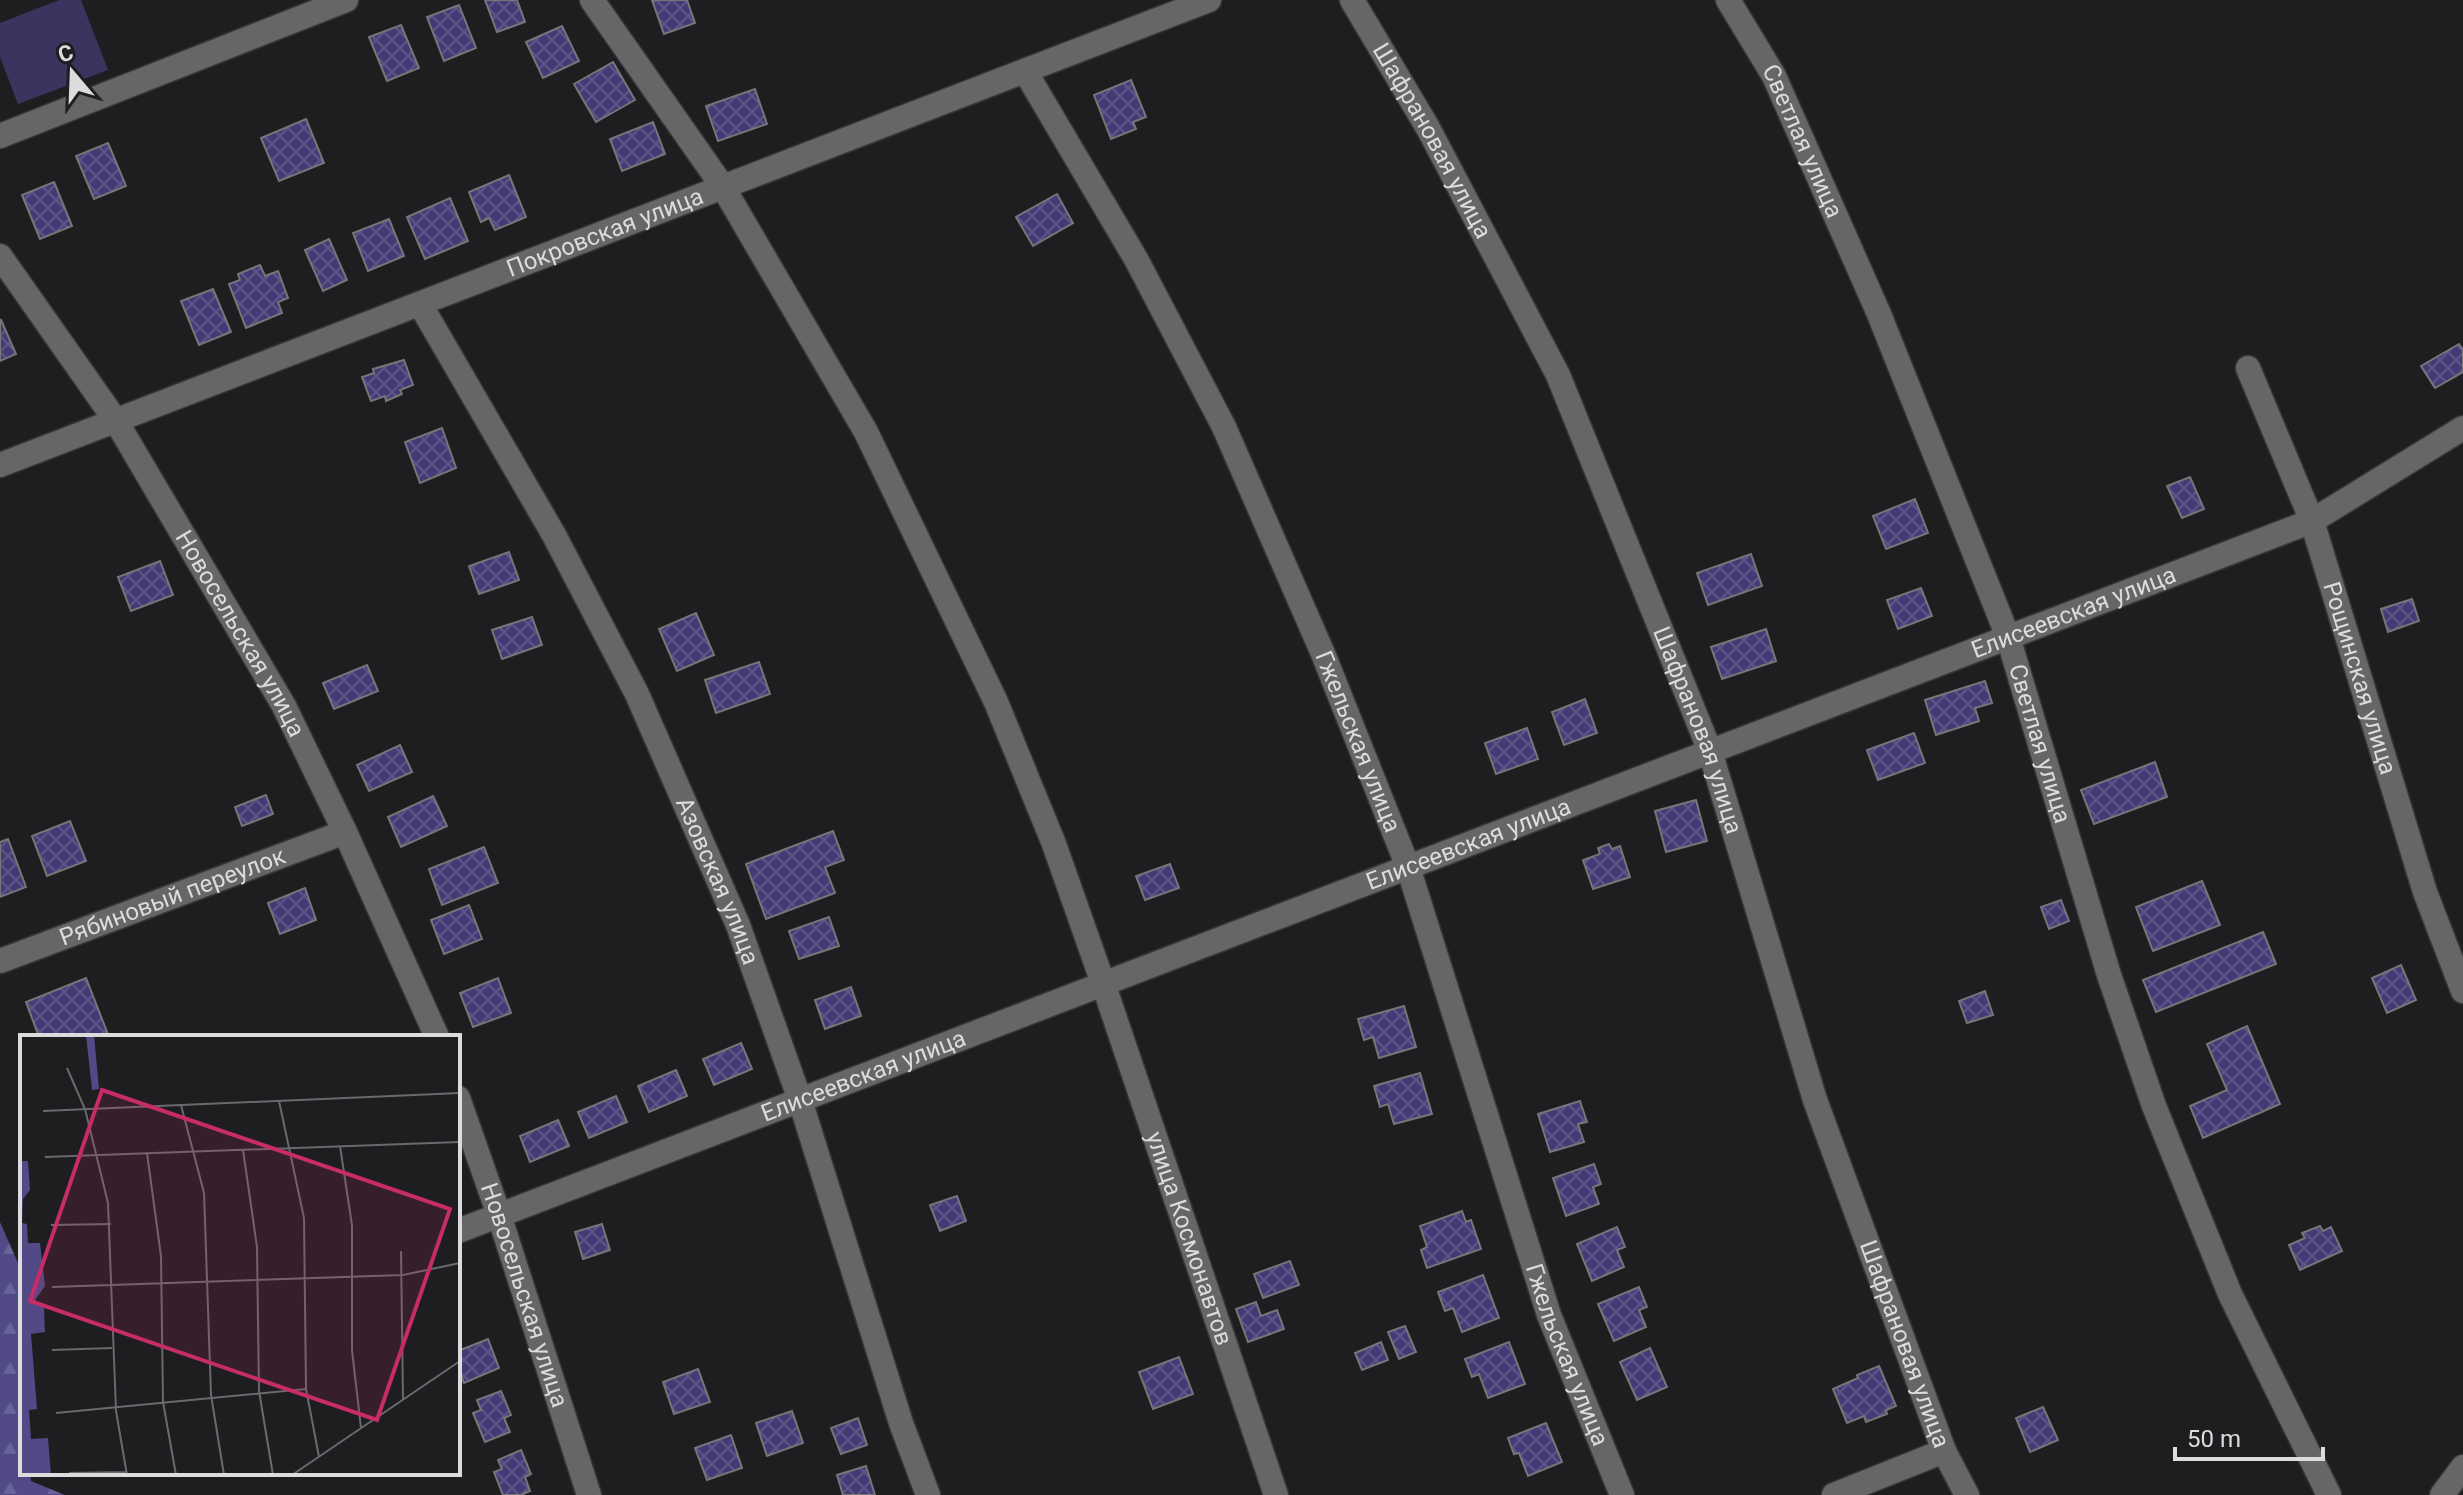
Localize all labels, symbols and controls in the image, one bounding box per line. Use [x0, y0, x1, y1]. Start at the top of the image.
north arrow [32, 32, 112, 112]
street label: Шафрановая улица [1367, 38, 1498, 243]
text: С [55, 39, 77, 68]
street label: Светлая улица [1756, 59, 1849, 222]
street label: Покровская улица [503, 182, 707, 283]
street label: Новосельская улица [170, 525, 311, 741]
street label: Елисеевская улица [1967, 560, 2180, 664]
street label: Рощинская улица [2317, 578, 2402, 778]
street label: Шафрановая улица [1647, 622, 1748, 837]
street label: Гжельская улица [1309, 647, 1407, 836]
street label: Светлая улица [2003, 661, 2077, 826]
street label: Елисеевская улица [1362, 792, 1575, 896]
street label: Азовская улица [670, 793, 765, 968]
street label: Рябиновый переулок [55, 842, 289, 952]
street label: Елисеевская улица [757, 1024, 970, 1128]
inset map [20, 1035, 460, 1475]
street label: улица Космонавтов [1140, 1128, 1238, 1349]
street label: Новосельская улица [475, 1179, 574, 1411]
street label: Шафрановая улица [1854, 1236, 1956, 1452]
street label: Гжельская улица [1520, 1260, 1615, 1450]
scale bar [2175, 1411, 2323, 1461]
text: 50 m [2187, 1425, 2241, 1453]

